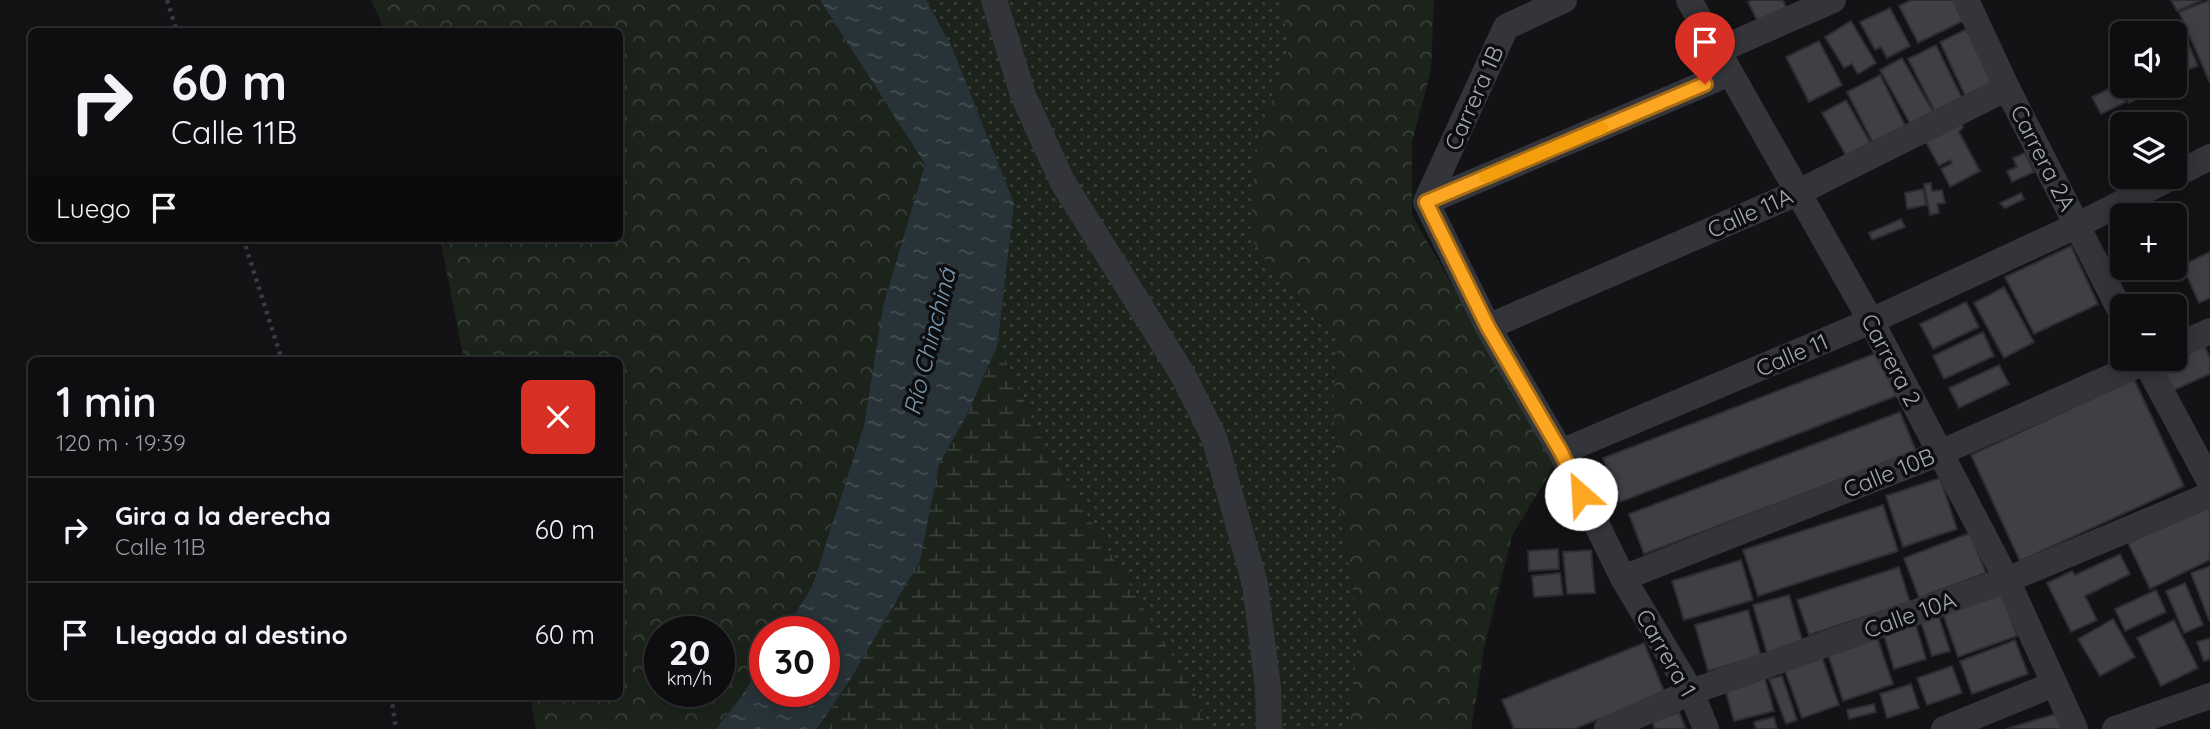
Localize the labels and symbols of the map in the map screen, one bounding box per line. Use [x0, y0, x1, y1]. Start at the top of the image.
pin [1675, 12.0, 1735, 84]
street label: Carrera 1B [1438, 41, 1509, 155]
street label: Carrera 2A [2004, 100, 2083, 216]
street label: Calle 11A [1703, 181, 1797, 244]
water label: Río Chinchiná [896, 264, 962, 418]
street label: Carrera 2 [1855, 309, 1928, 411]
street label: Calle 11 [1751, 326, 1832, 383]
street label: Calle 10B [1839, 441, 1939, 504]
position arrow [1544, 457, 1618, 531]
street label: Calle 10A [1860, 585, 1960, 644]
street label: Carrera 1 [1630, 604, 1703, 702]
speed limit sign: 30 [749, 616, 840, 707]

